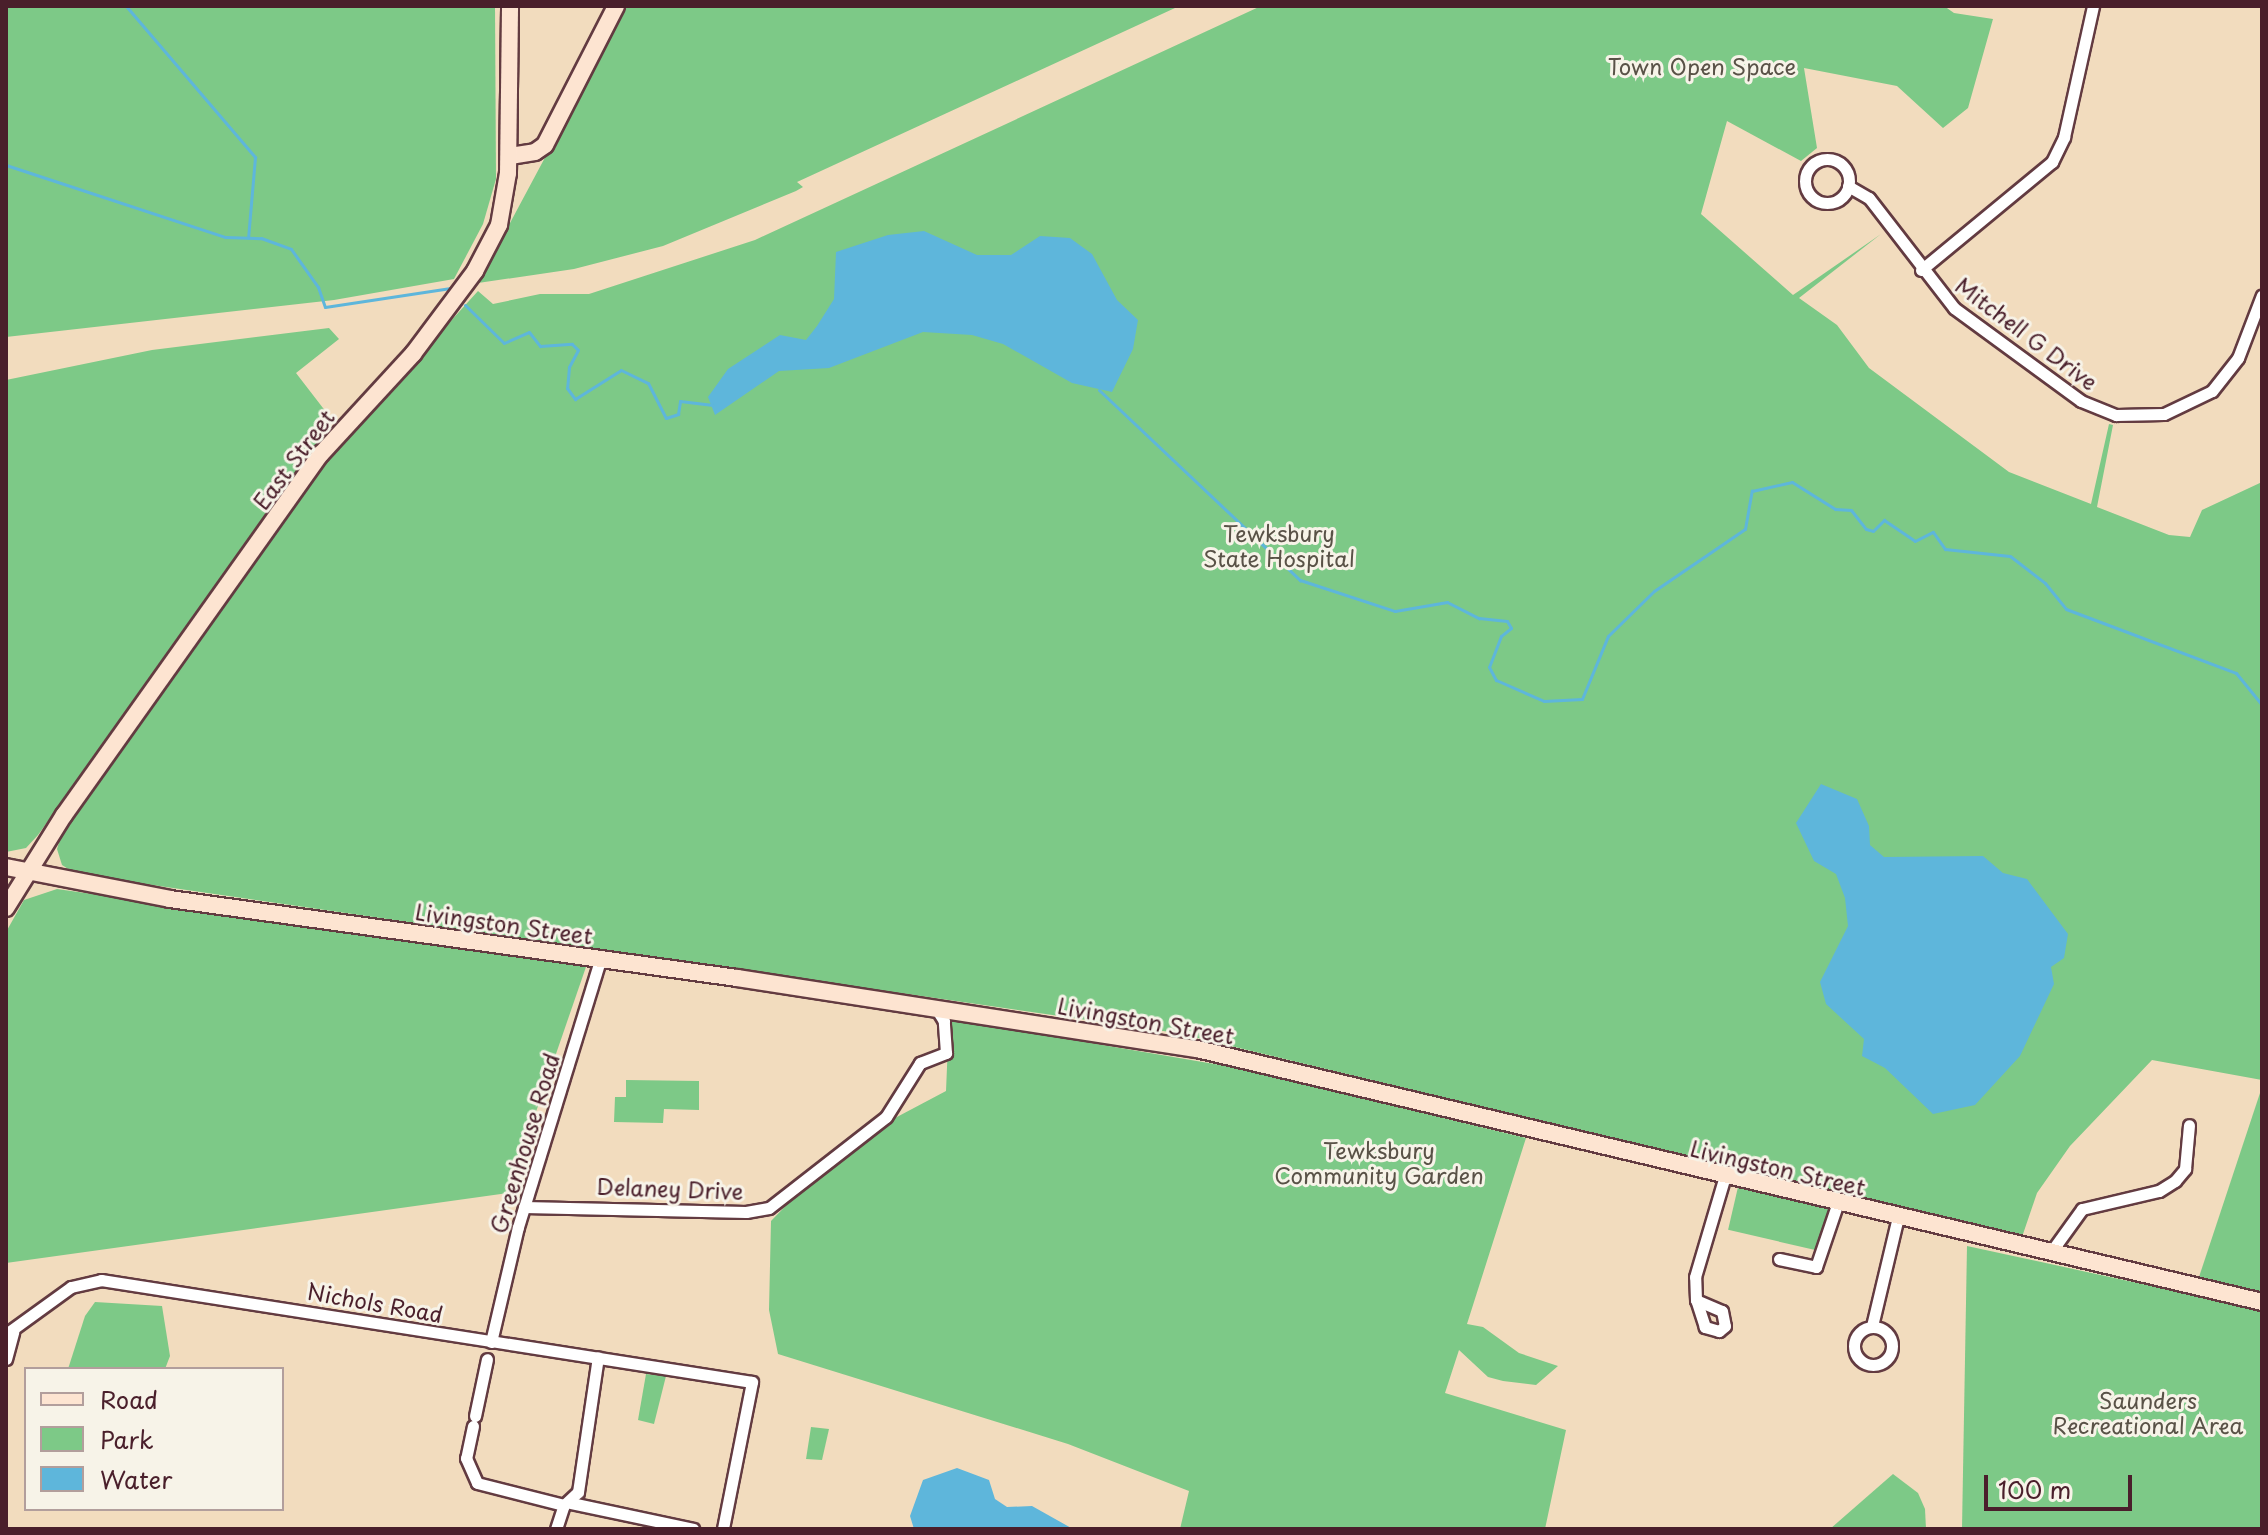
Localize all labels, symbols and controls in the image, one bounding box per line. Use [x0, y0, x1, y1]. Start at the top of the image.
park label: Town Open Space [1608, 53, 1796, 79]
street label: Mitchell G Drive [1950, 270, 2104, 396]
street label: East Street [247, 404, 339, 514]
park label: Tewksbury State Hospital [1203, 519, 1355, 570]
street label: Livingston Street [414, 898, 594, 948]
street label: Livingston Street [1056, 992, 1236, 1048]
street label: Greenhouse Road [484, 1049, 564, 1237]
street label: Livingston Street [1688, 1134, 1868, 1200]
park label: Tewksbury Community Garden [1275, 1136, 1483, 1188]
street label: Delaney Drive [595, 1172, 745, 1204]
street label: Nichols Road [305, 1277, 445, 1327]
legend [24, 1367, 284, 1511]
text: Road [100, 1381, 158, 1417]
park label: Saunders Recreational Area [2052, 1386, 2244, 1438]
text: Park [100, 1421, 154, 1457]
scale bar [1988, 1459, 2136, 1509]
text: Water [100, 1461, 172, 1497]
text: 100 m [1998, 1471, 2071, 1507]

